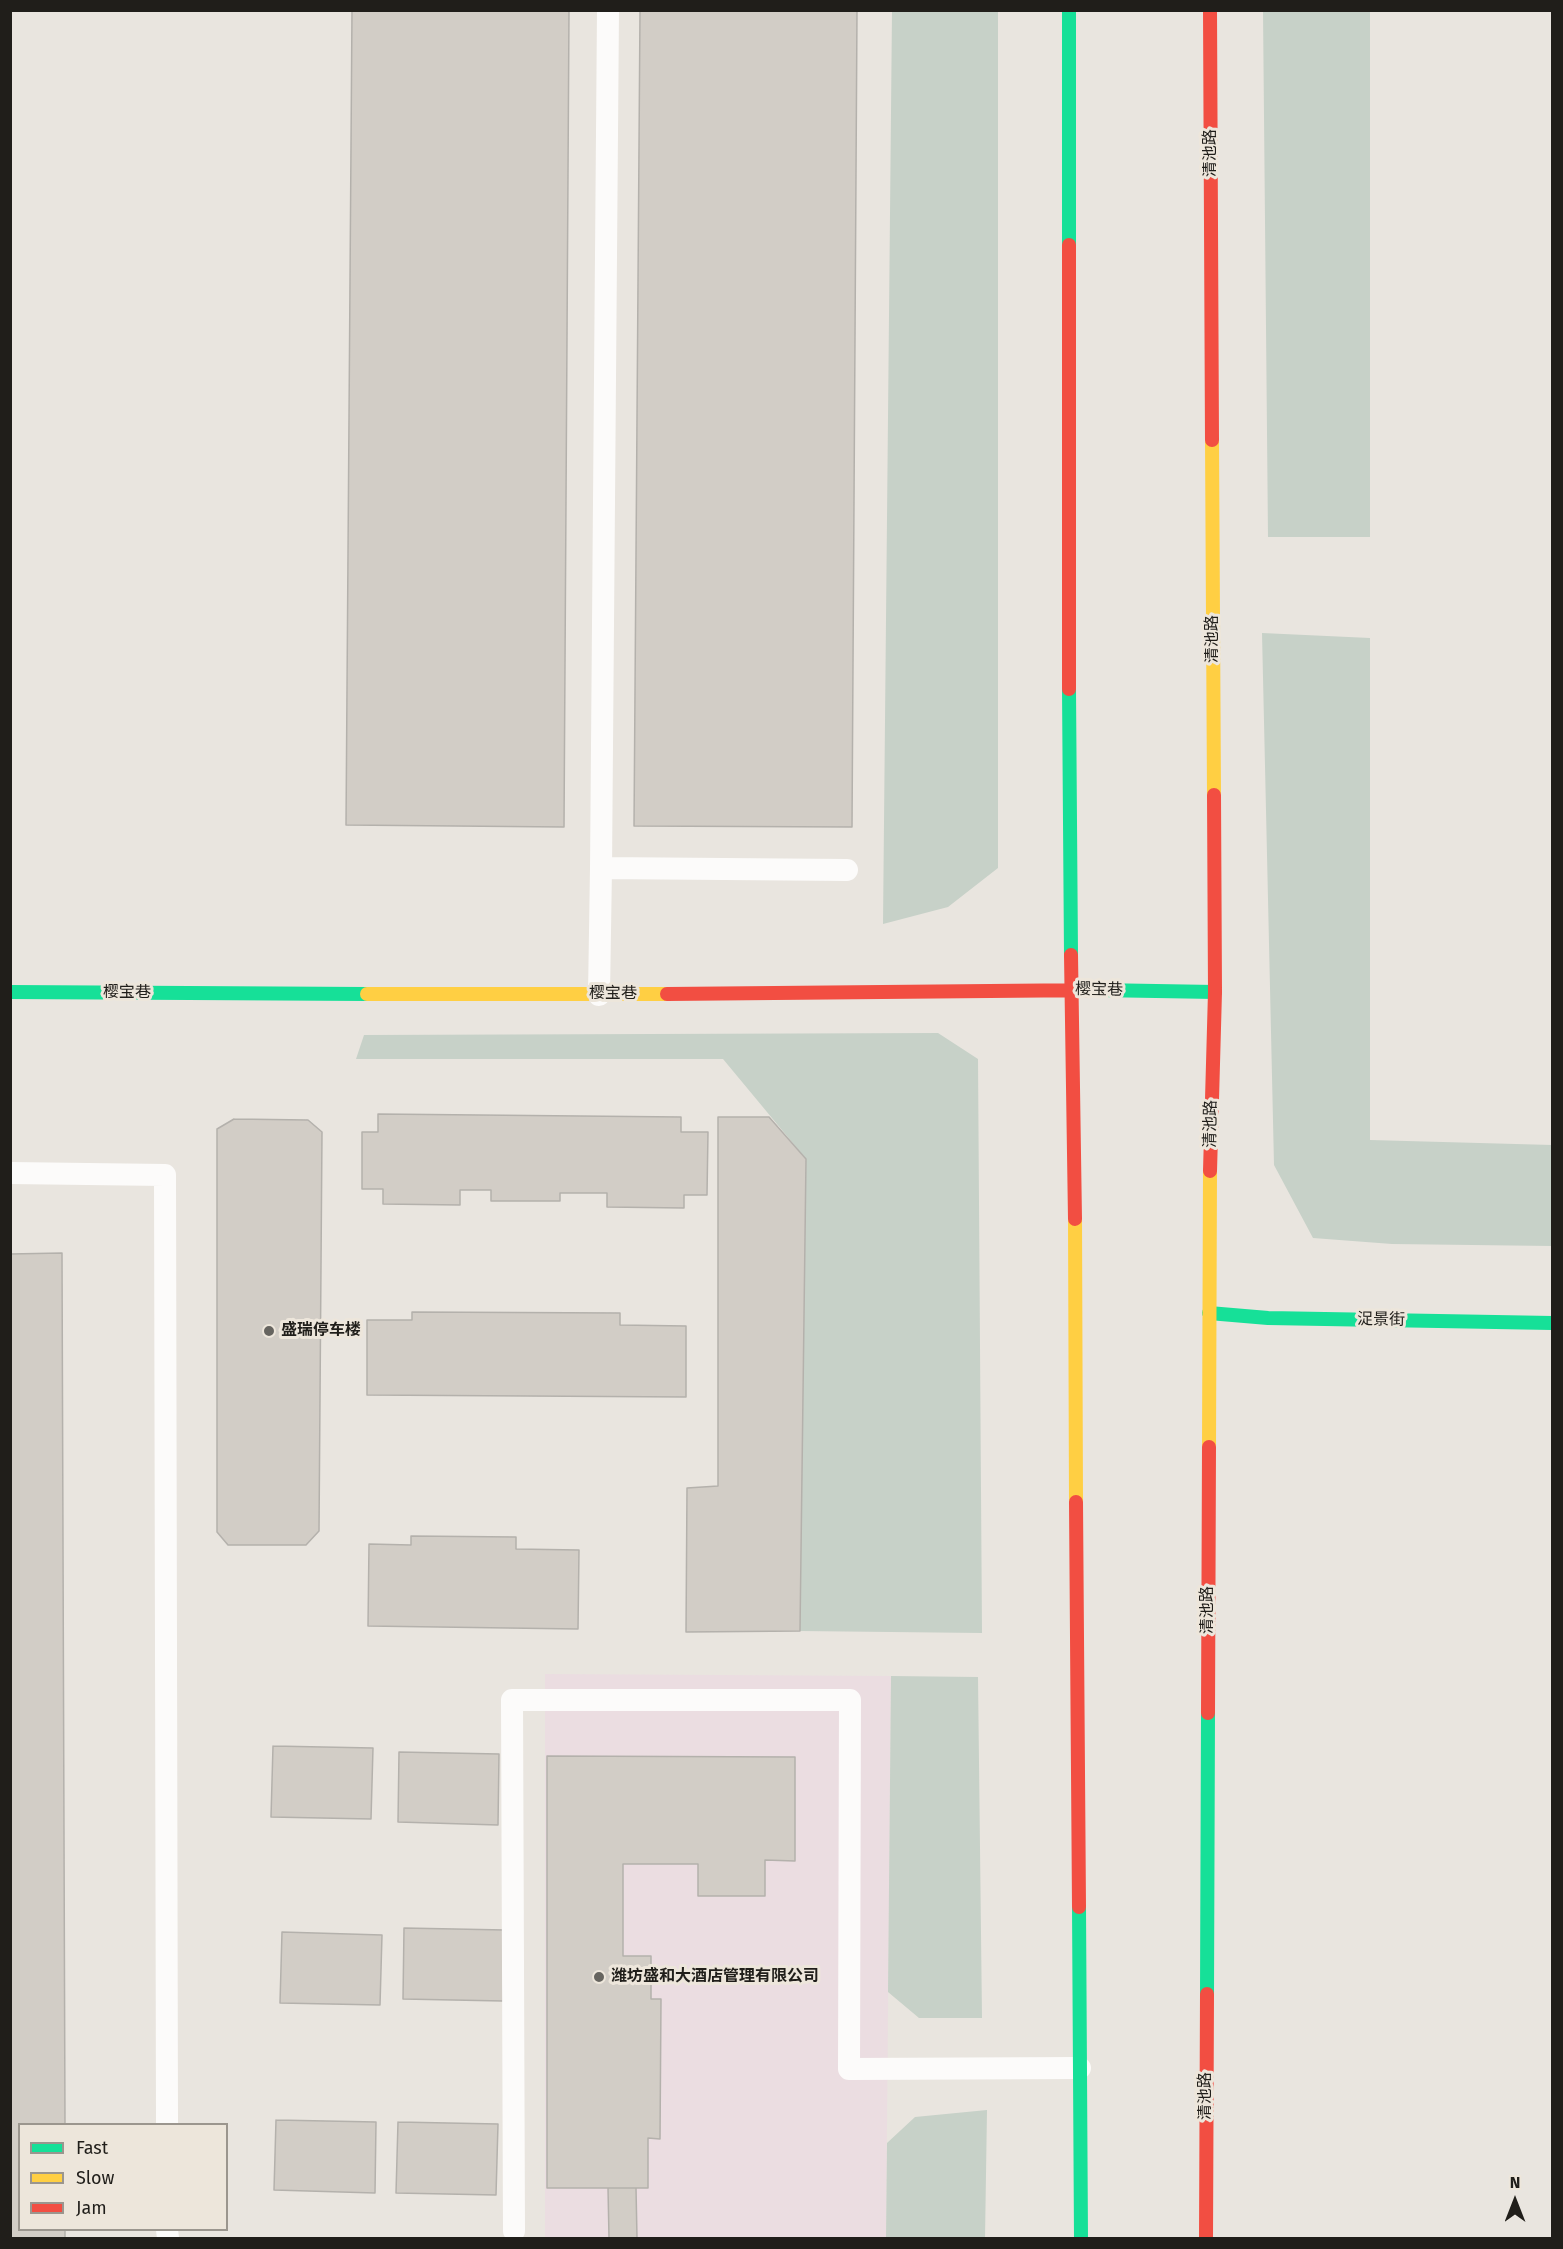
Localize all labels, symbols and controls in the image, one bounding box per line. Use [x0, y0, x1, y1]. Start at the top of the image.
street label: 清池路 [1201, 129, 1221, 177]
street label: 清池路 [1203, 615, 1223, 663]
street label: 樱宝巷 [1075, 980, 1123, 1000]
street label: 樱宝巷 [103, 983, 151, 1003]
street label: 樱宝巷 [589, 984, 637, 1004]
street label: 清池路 [1201, 1100, 1221, 1148]
street label: 浞景街 [1357, 1310, 1405, 1330]
place label: 盛瑞停车楼 [281, 1321, 361, 1341]
marker: 盛瑞停车楼 [262, 1324, 276, 1338]
street label: 清池路 [1198, 1586, 1218, 1634]
place label: 潍坊盛和大酒店管理有限公司 [611, 1967, 819, 1987]
marker: 潍坊盛和大酒店管理有限公司 [592, 1970, 606, 1984]
street label: 清池路 [1196, 2072, 1216, 2120]
legend [18, 2123, 228, 2231]
text: Fast [76, 2137, 108, 2159]
text: Slow [76, 2167, 114, 2189]
north arrow [1485, 2171, 1545, 2231]
text: N [1510, 2173, 1520, 2192]
text: Jam [76, 2197, 107, 2219]

